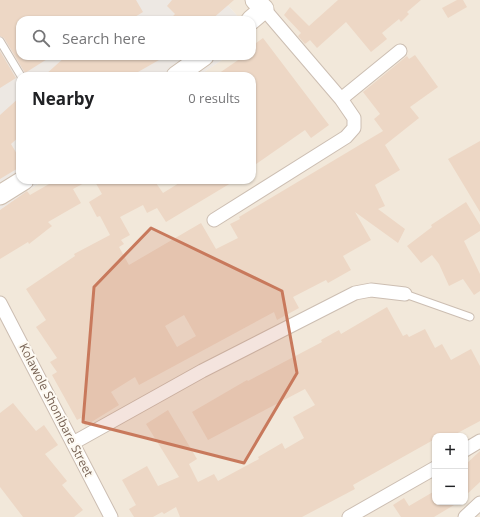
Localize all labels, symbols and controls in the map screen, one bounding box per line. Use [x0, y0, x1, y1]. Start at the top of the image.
search box [16, 16, 256, 60]
icon: search [30, 27, 52, 49]
text: Search here [62, 28, 146, 48]
text: Nearby [32, 87, 94, 110]
text: 0 results [188, 89, 240, 107]
street label: Kolawole Shonibare Street [15, 340, 98, 479]
map controls [432, 433, 468, 505]
button: + [432, 433, 468, 469]
button: − [432, 469, 468, 505]

